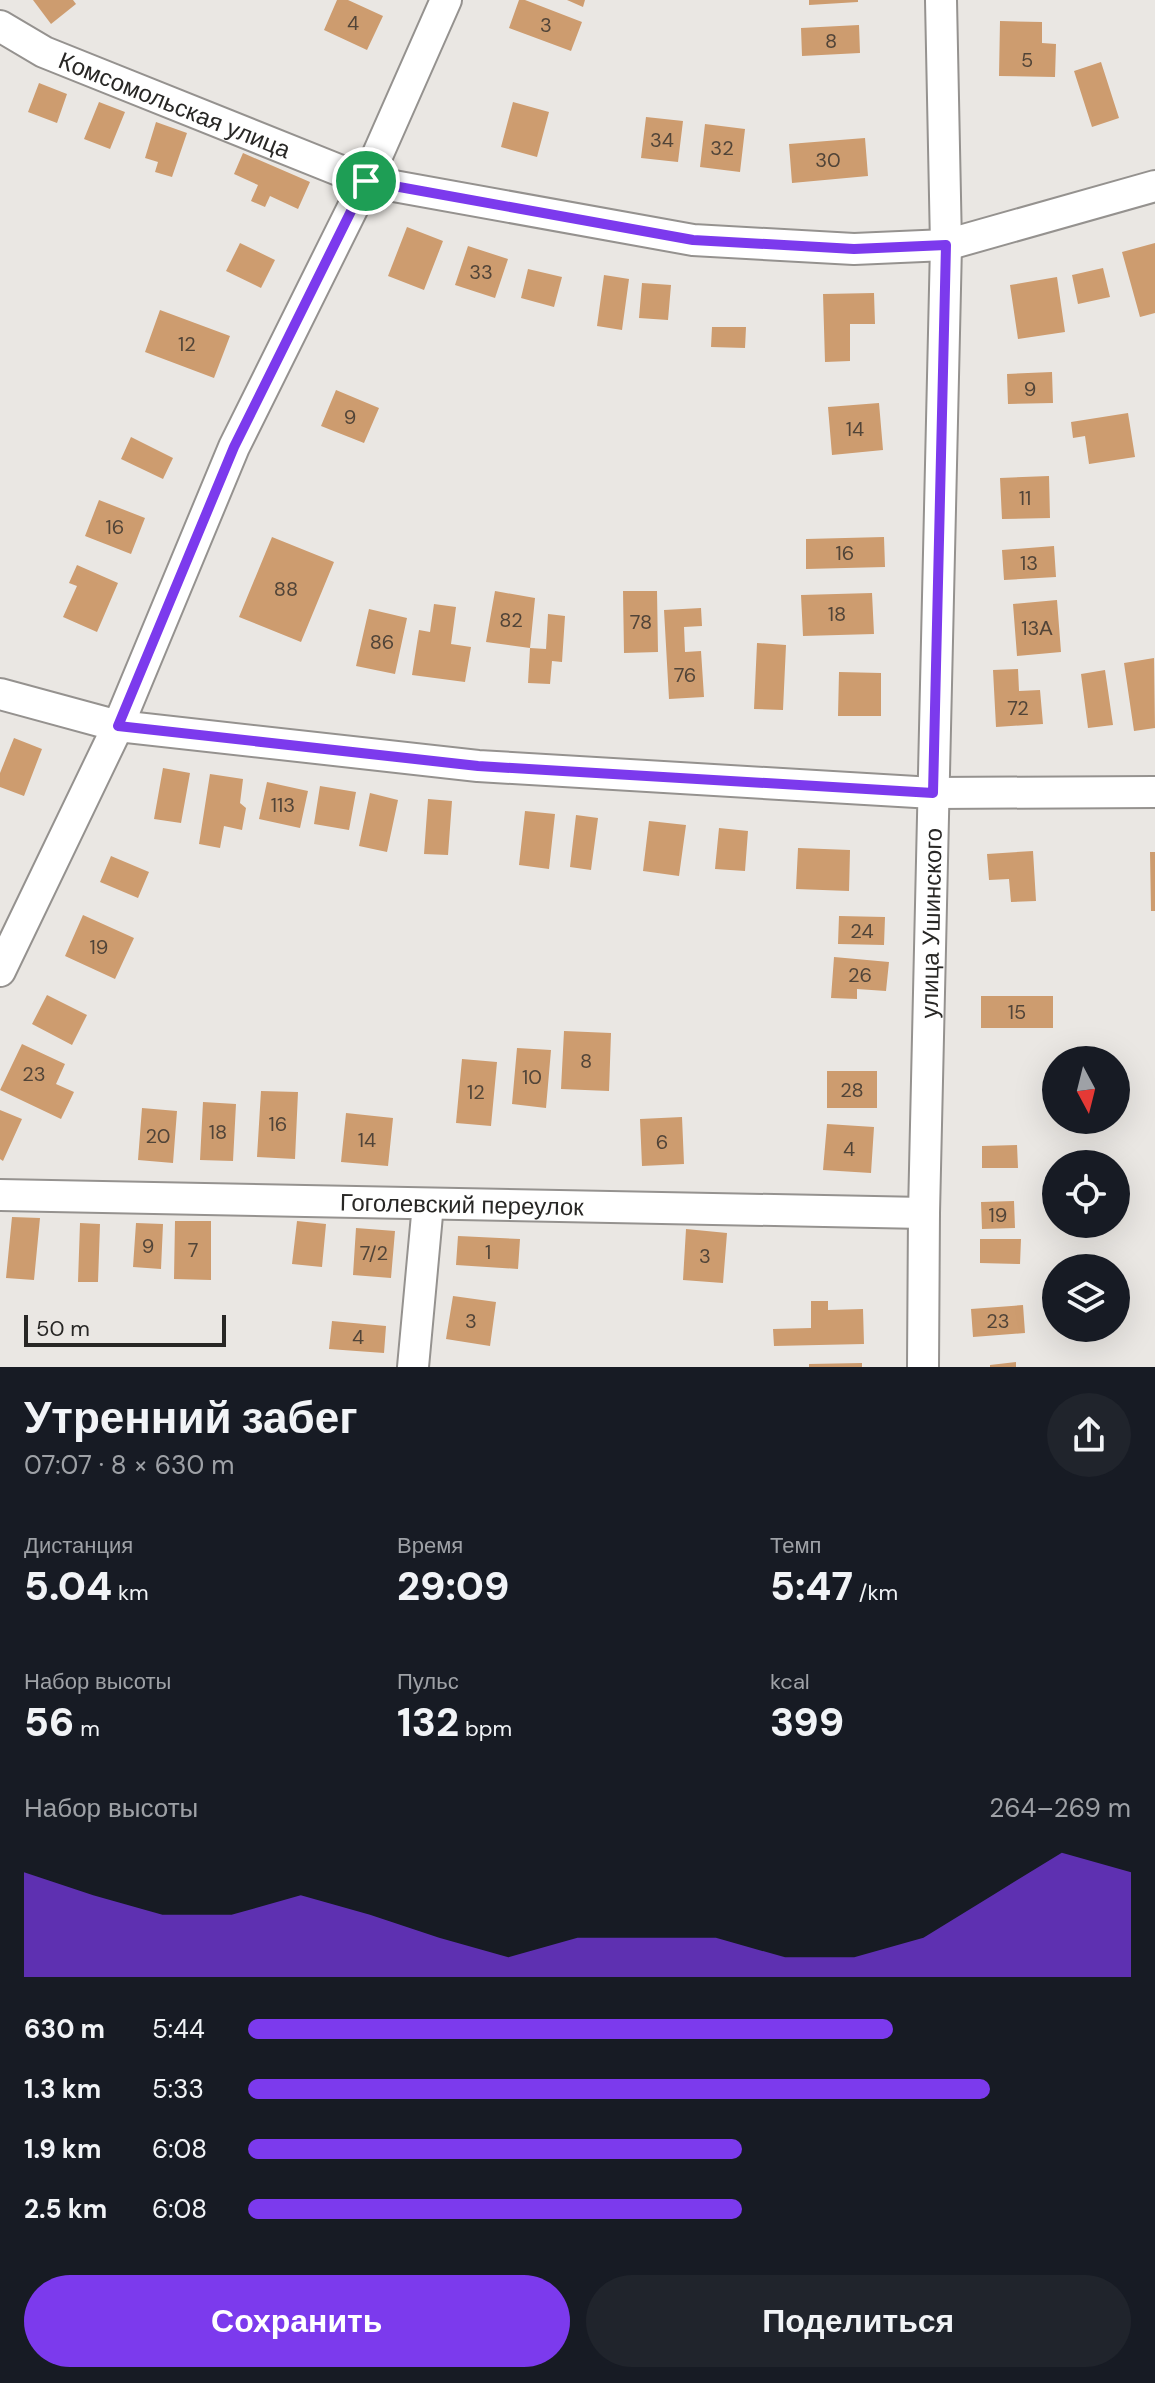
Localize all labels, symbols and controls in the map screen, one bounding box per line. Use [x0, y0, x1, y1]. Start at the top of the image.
house number: 4 [347, 10, 359, 36]
house number: 3 [540, 12, 552, 38]
house number: 8 [825, 28, 837, 54]
street label: Комсомольская улица [54, 44, 296, 165]
house number: 5 [1021, 47, 1033, 73]
house number: 34 [650, 127, 674, 153]
house number: 32 [710, 135, 734, 161]
pin [332, 147, 400, 215]
house number: 30 [815, 147, 841, 173]
icon: arrive [344, 159, 388, 203]
house number: 33 [469, 259, 493, 285]
house number: 12 [178, 331, 196, 357]
house number: 9 [1024, 376, 1036, 402]
house number: 9 [344, 404, 356, 430]
house number: 14 [846, 416, 864, 442]
house number: 11 [1019, 485, 1031, 511]
house number: 16 [106, 514, 124, 540]
house number: 16 [836, 540, 854, 566]
house number: 13 [1020, 550, 1038, 576]
house number: 88 [274, 576, 298, 602]
house number: 18 [828, 601, 846, 627]
house number: 82 [499, 607, 523, 633]
house number: 78 [630, 609, 652, 635]
house number: 13А [1021, 615, 1053, 641]
house number: 86 [370, 629, 394, 655]
house number: 76 [674, 662, 696, 688]
house number: 72 [1007, 695, 1029, 721]
house number: 113 [271, 792, 295, 818]
street label: улица Ушинского [913, 828, 948, 1019]
house number: 24 [850, 918, 874, 944]
house number: 19 [90, 934, 108, 960]
house number: 26 [848, 962, 872, 988]
house number: 15 [1008, 999, 1026, 1025]
north arrow [1042, 1046, 1130, 1134]
map controls [1042, 1046, 1130, 1342]
house number: 8 [580, 1048, 592, 1074]
house number: 23 [22, 1061, 46, 1087]
house number: 10 [522, 1064, 542, 1090]
house number: 28 [840, 1077, 864, 1103]
house number: 12 [467, 1079, 485, 1105]
house number: 16 [269, 1111, 287, 1137]
house number: 18 [209, 1119, 227, 1145]
house number: 20 [146, 1123, 171, 1149]
house number: 14 [358, 1127, 376, 1153]
house number: 6 [656, 1129, 668, 1155]
house number: 4 [843, 1136, 855, 1162]
button: locate [1042, 1150, 1130, 1238]
street label: Гоголевский переулок [340, 1186, 585, 1222]
house number: 19 [989, 1202, 1007, 1228]
house number: 9 [142, 1233, 154, 1259]
house number: 7 [188, 1237, 198, 1263]
house number: 1 [485, 1239, 491, 1265]
house number: 7/2 [360, 1240, 388, 1266]
house number: 3 [699, 1243, 711, 1269]
button: layers [1042, 1254, 1130, 1342]
house number: 3 [465, 1308, 477, 1334]
house number: 23 [986, 1308, 1010, 1334]
scale bar [24, 1311, 226, 1347]
text: 50 m [36, 1314, 90, 1343]
house number: 4 [352, 1324, 364, 1350]
text: Утренний забег [24, 1389, 357, 1447]
button: share [1047, 1393, 1131, 1477]
text: 07:07 · 8 × 630 m [24, 1448, 234, 1482]
text: Дистанция [24, 1531, 133, 1560]
text: Время [397, 1531, 463, 1560]
text: Темп [770, 1531, 821, 1560]
text: 5.04 [24, 1560, 112, 1612]
text: 29:09 [397, 1560, 509, 1612]
text: 5:47 [770, 1560, 853, 1612]
text: km [112, 1578, 149, 1607]
text: /km [853, 1578, 898, 1607]
text: Набор высоты [24, 1667, 171, 1696]
text: Пульс [397, 1667, 459, 1696]
text: kcal [770, 1667, 810, 1696]
text: 56 [24, 1696, 74, 1748]
text: 132 [397, 1696, 459, 1748]
text: 399 [770, 1696, 844, 1748]
text: m [74, 1714, 100, 1743]
text: bpm [459, 1714, 512, 1743]
text: Набор высоты [24, 1791, 198, 1825]
text: 264–269 m [989, 1791, 1131, 1825]
text: 630 m [24, 2012, 105, 2046]
text: 5:44 [152, 2012, 205, 2046]
text: 1.3 km [24, 2072, 101, 2106]
text: 5:33 [152, 2072, 204, 2106]
text: 1.9 km [24, 2132, 101, 2166]
text: 6:08 [152, 2132, 207, 2166]
text: 2.5 km [24, 2192, 107, 2226]
text: 6:08 [152, 2192, 207, 2226]
button: Сохранить [24, 2275, 570, 2367]
button: Поделиться [586, 2275, 1131, 2367]

